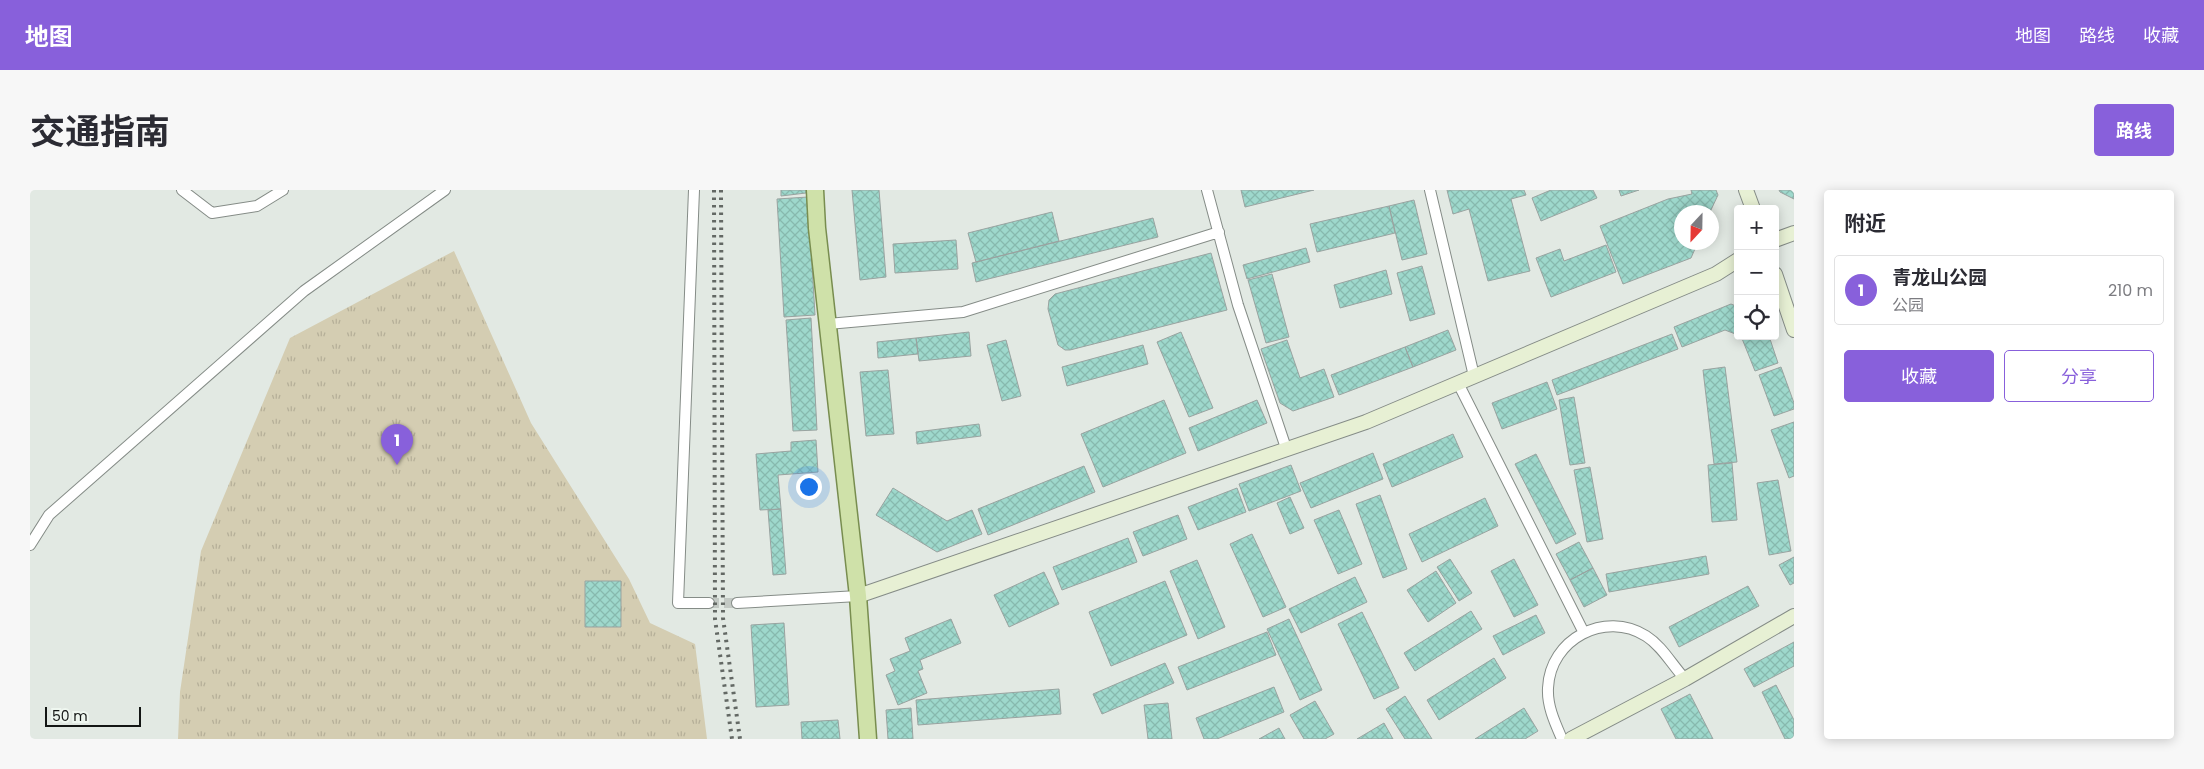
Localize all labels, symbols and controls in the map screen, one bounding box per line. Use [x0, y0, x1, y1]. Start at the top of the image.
text: 地图 [25, 20, 73, 53]
text: 地图 [2015, 23, 2051, 48]
text: 路线 [2079, 23, 2115, 48]
text: 收藏 [2143, 23, 2179, 48]
button: 路线 [2094, 104, 2174, 156]
text: 交通指南 [30, 107, 170, 156]
north arrow [1674, 205, 1719, 250]
map controls [1734, 205, 1779, 340]
button: + [1734, 205, 1779, 250]
text: 附近 [1844, 209, 1886, 238]
button: − [1734, 250, 1779, 295]
text: 青龙山公园 [1892, 264, 1987, 291]
text: 1 [1858, 279, 1864, 302]
text: 210 m [2108, 279, 2153, 302]
text: 公园 [1892, 294, 1924, 317]
button: locate [1734, 295, 1779, 340]
button: 收藏 [1844, 350, 1994, 402]
button: 分享 [2004, 350, 2154, 402]
pin: 1 [381, 424, 413, 465]
your location [796, 474, 822, 500]
scale bar [45, 704, 141, 727]
text: 50 m [52, 706, 88, 726]

